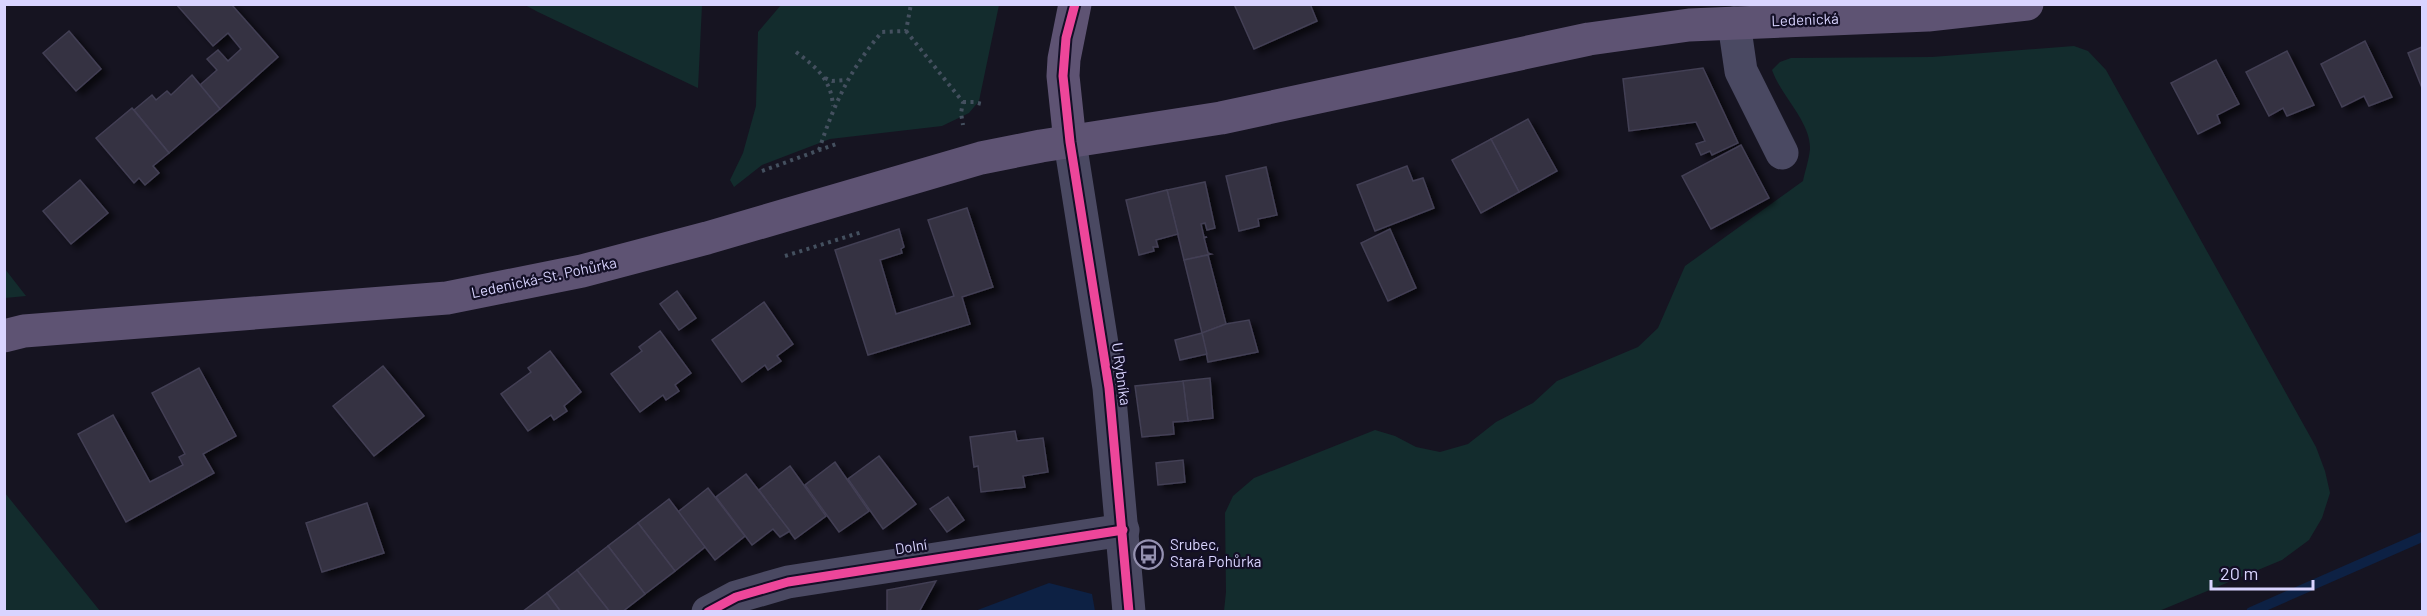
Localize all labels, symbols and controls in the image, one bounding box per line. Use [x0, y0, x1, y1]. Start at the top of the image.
street label: Ledenická [1771, 9, 1839, 29]
street label: Ledenická-St. Pohůrka [469, 253, 618, 301]
street label: U Rybníka [1109, 341, 1135, 406]
street label: Dolní [894, 535, 928, 557]
place label: Srubec, Stará Pohůrka [1170, 535, 1261, 570]
bus stop icon: Srubec, Stará Pohůrka [1133, 538, 1165, 570]
scale bar [2211, 553, 2313, 591]
text: 20 m [2220, 562, 2258, 584]

